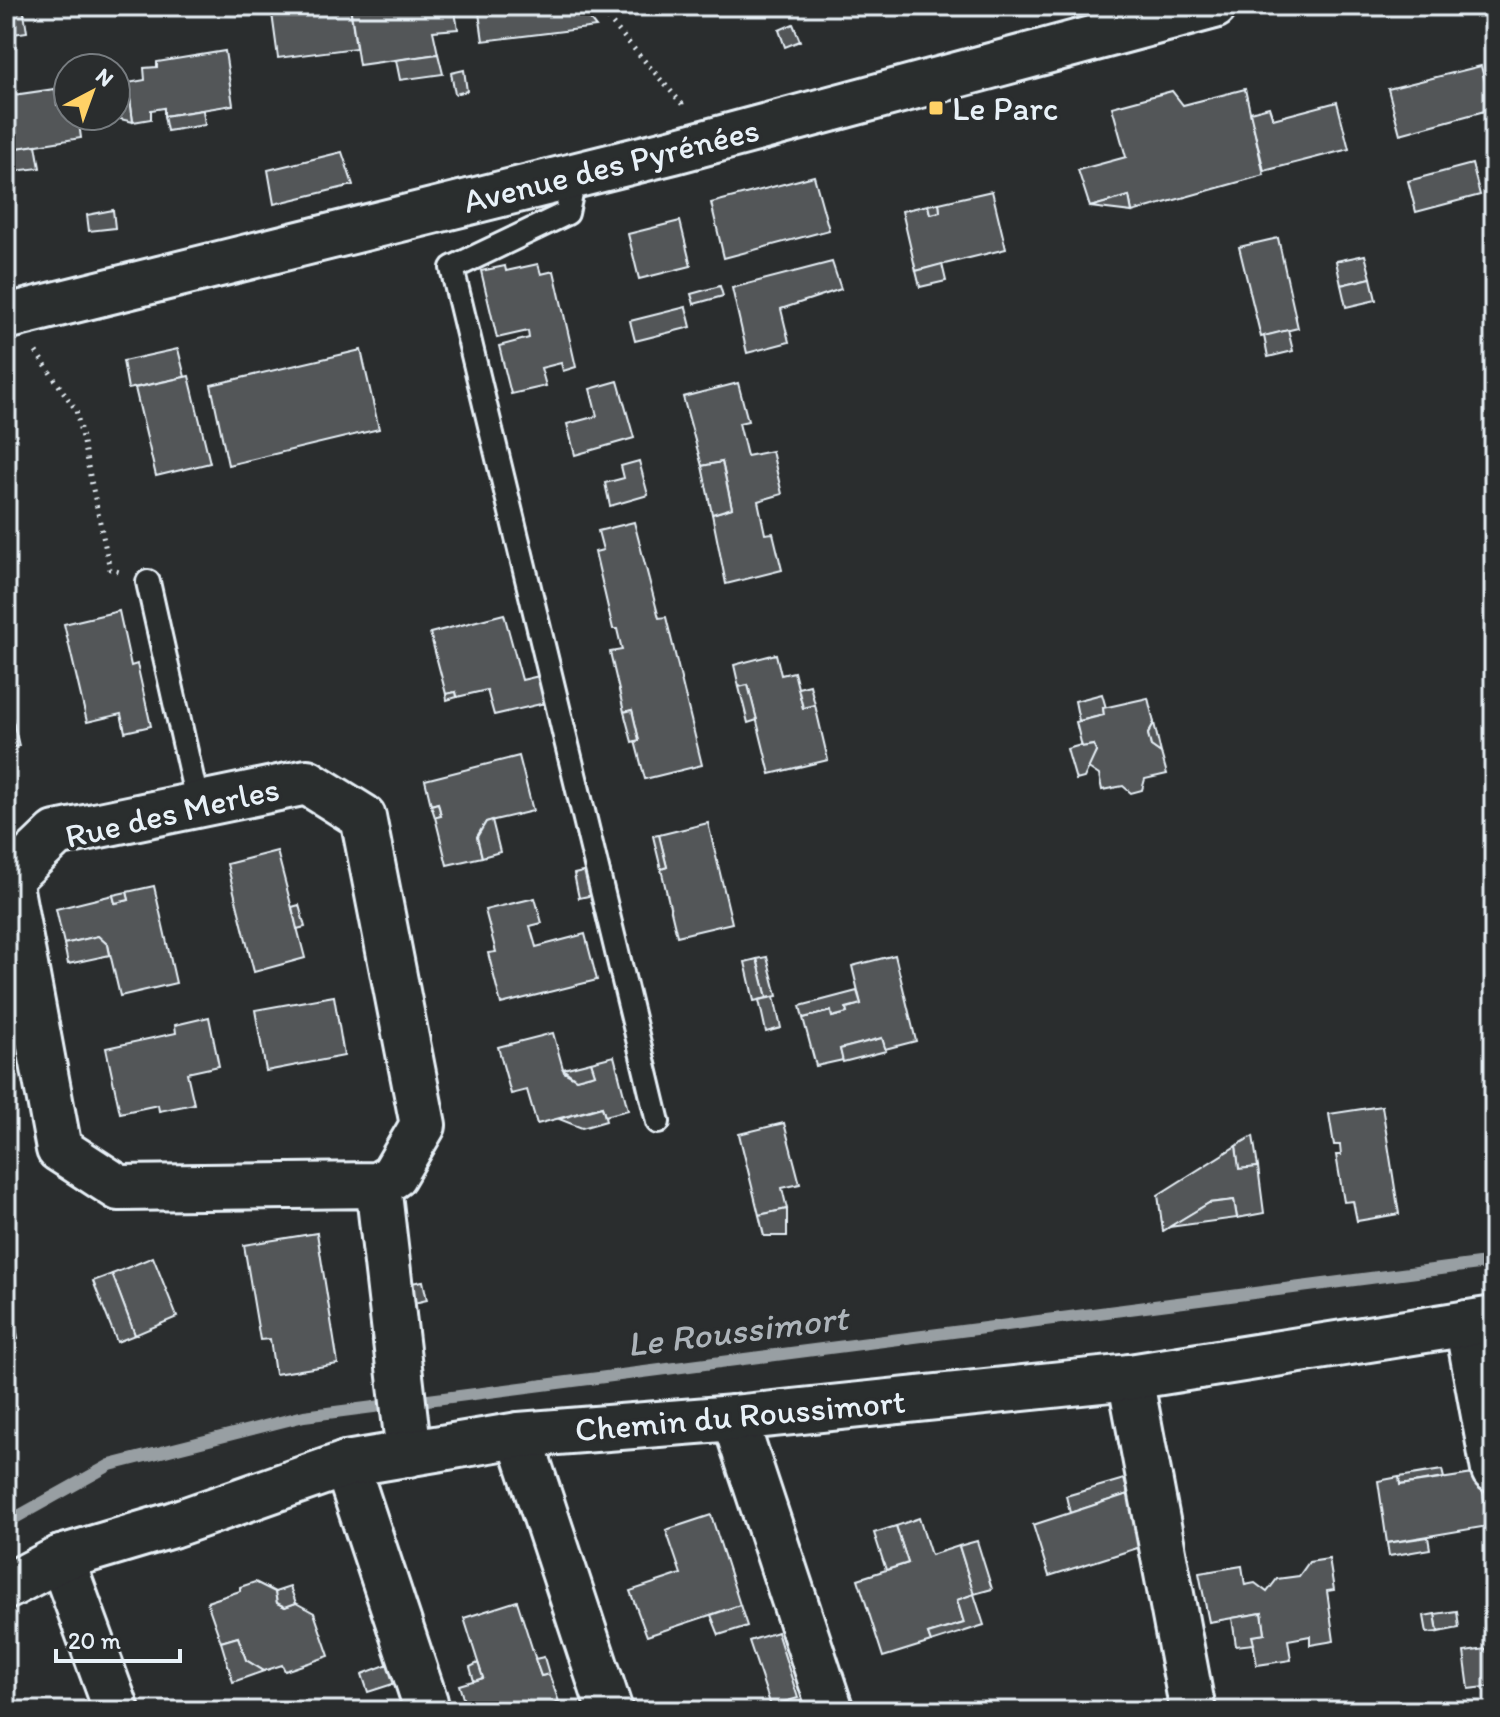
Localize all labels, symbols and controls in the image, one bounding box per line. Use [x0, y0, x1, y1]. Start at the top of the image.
north arrow [52, 52, 132, 132]
text: N [90, 62, 119, 92]
place label: Le Parc [952, 88, 1058, 129]
marker: Le Parc [927, 99, 945, 117]
street label: Avenue des Pyrénées [459, 109, 763, 222]
street label: Rue des Merles [61, 768, 283, 857]
water label: Le Roussimort [624, 1295, 853, 1365]
street label: Chemin du Roussimort [573, 1381, 907, 1450]
scale bar [56, 1613, 180, 1663]
text: 20 m [68, 1626, 121, 1655]

